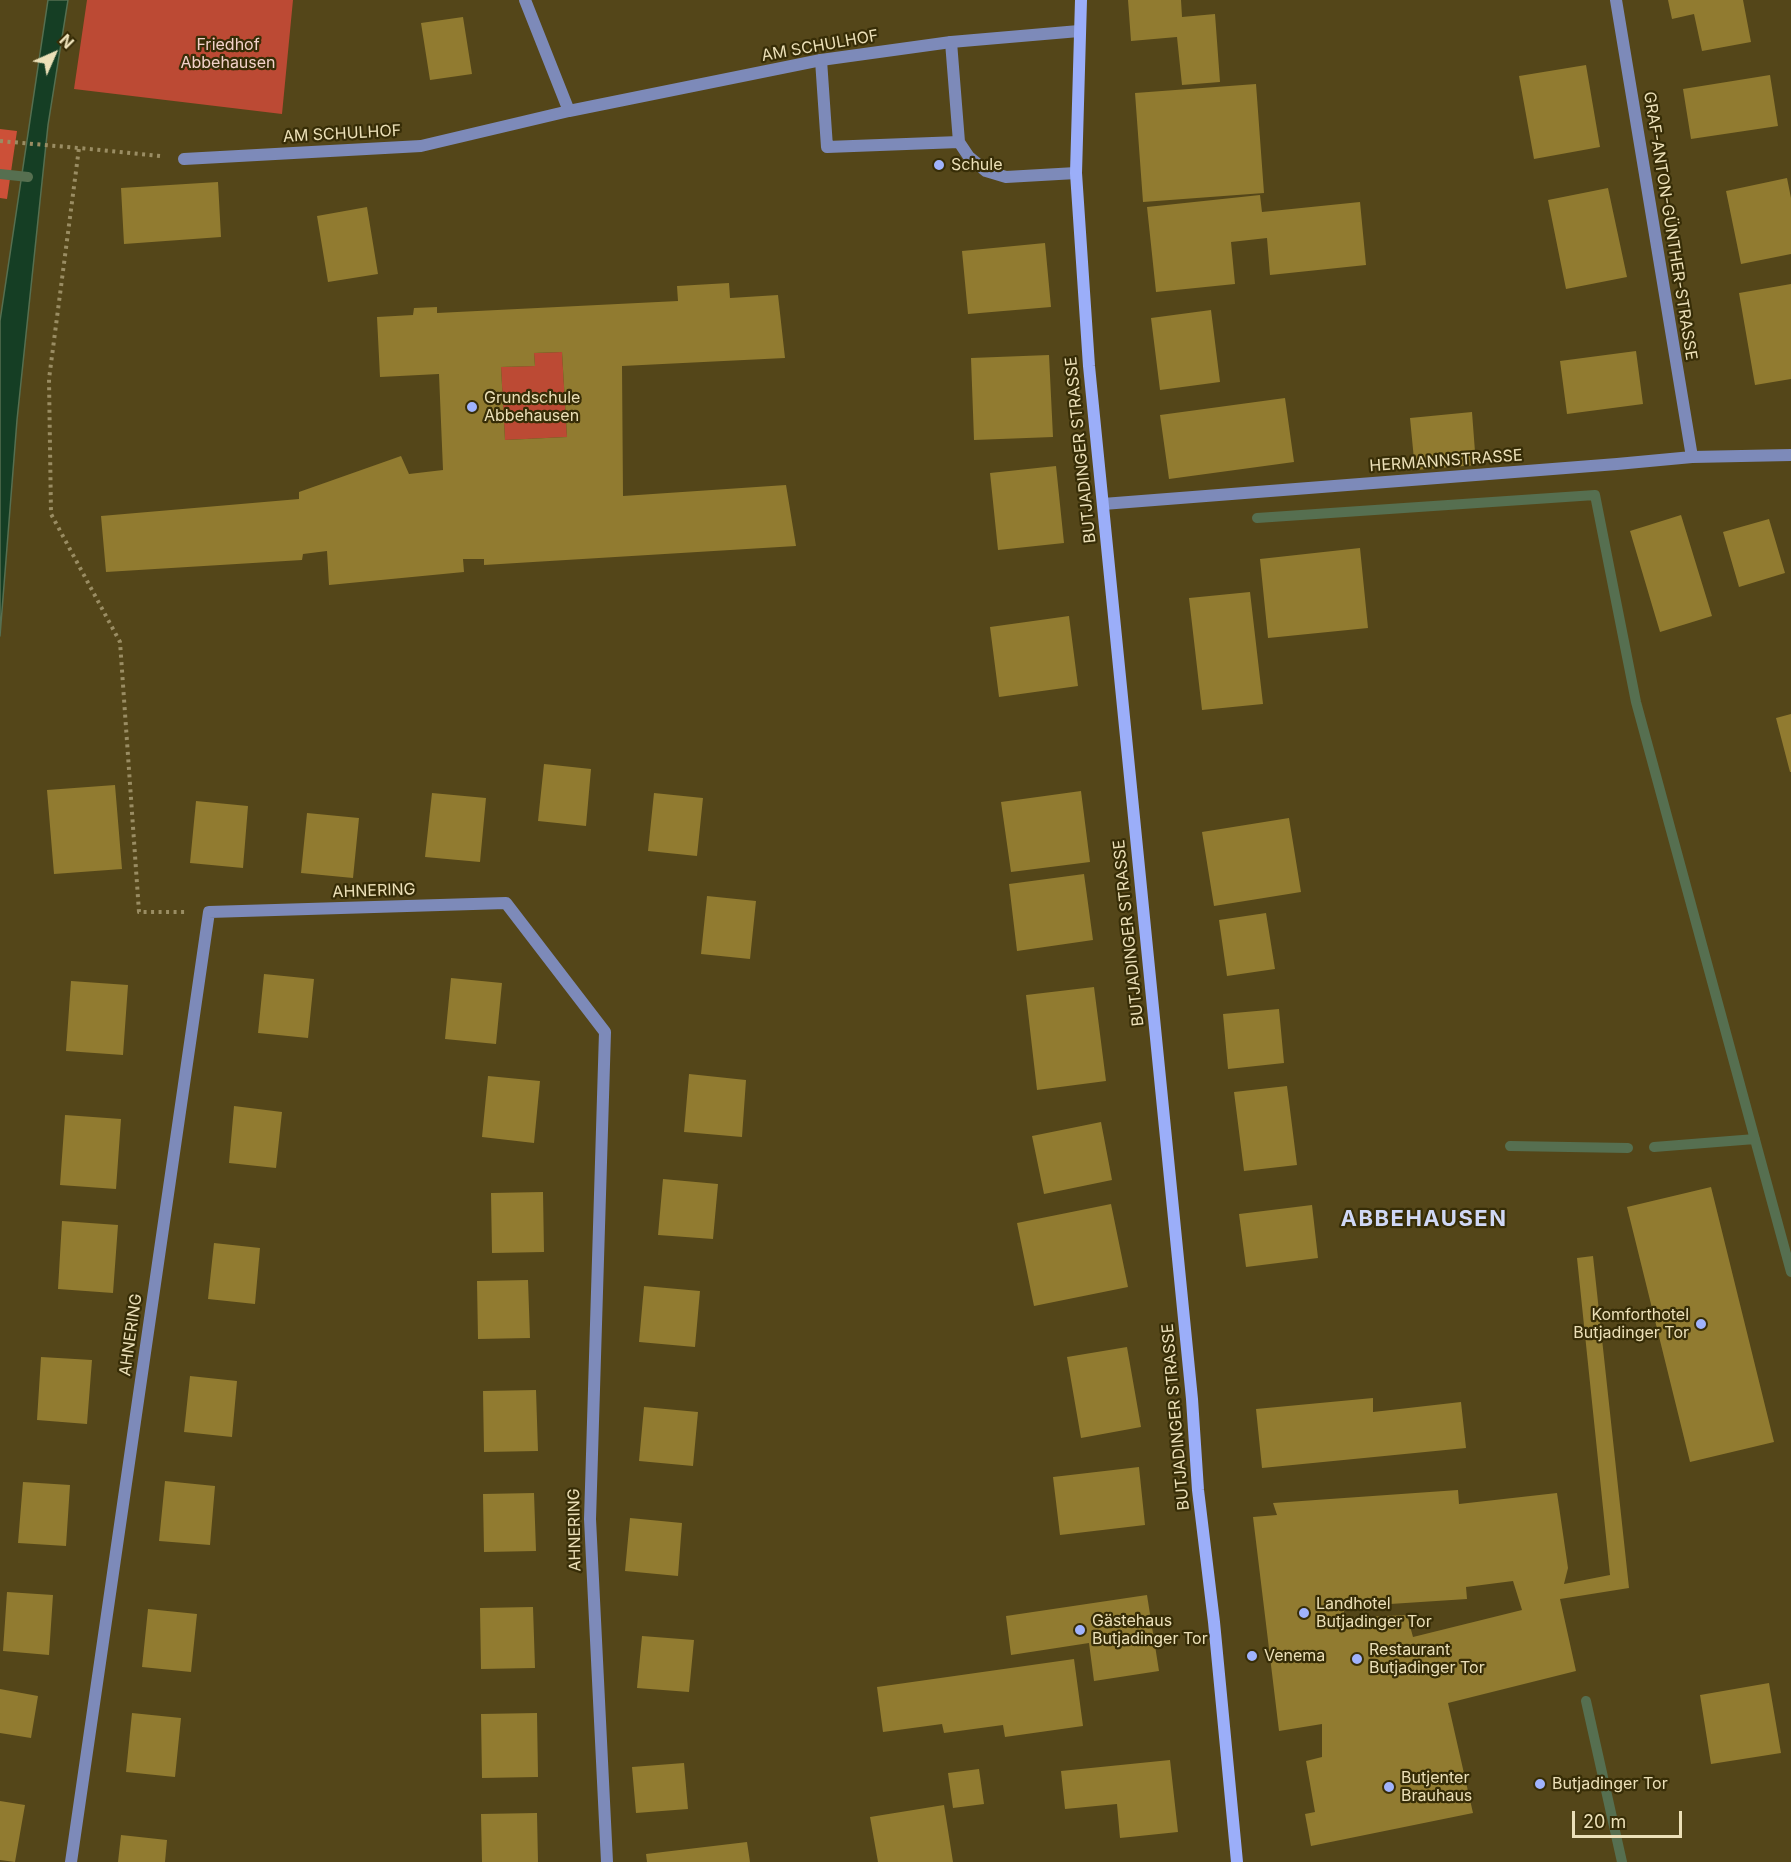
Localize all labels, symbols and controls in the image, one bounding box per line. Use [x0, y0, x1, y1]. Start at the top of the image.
north arrow [24, 24, 84, 84]
street label: AM SCHULHOF [760, 26, 880, 66]
text: N [55, 30, 78, 53]
park label: Friedhof Abbehausen [180, 35, 276, 73]
street label: GRAF-ANTON-GÜNTHER-STRASSE [1639, 90, 1701, 362]
street label: AM SCHULHOF [282, 121, 402, 147]
place label: Schule [951, 155, 1003, 175]
marker: Schule [932, 158, 946, 172]
street label: BUTJADINGER STRASSE [1062, 356, 1100, 544]
place label: Grundschule Abbehausen [484, 388, 580, 426]
marker: Grundschule Abbehausen [465, 400, 479, 414]
street label: HERMANNSTRASSE [1369, 446, 1523, 476]
street label: BUTJADINGER STRASSE [1110, 839, 1148, 1027]
street label: AHNERING [332, 880, 416, 902]
district label: ABBEHAUSEN [1341, 1206, 1507, 1232]
street label: AHNERING [116, 1292, 146, 1378]
place label: Komforthotel Butjadinger Tor [1573, 1305, 1689, 1343]
marker: Komforthotel Butjadinger Tor [1694, 1317, 1708, 1331]
street label: BUTJADINGER STRASSE [1158, 1323, 1194, 1511]
street label: AHNERING [565, 1488, 585, 1572]
place label: Landhotel Butjadinger Tor [1316, 1594, 1432, 1632]
marker: Landhotel Butjadinger Tor [1297, 1606, 1311, 1620]
place label: Gästehaus Butjadinger Tor [1092, 1611, 1208, 1649]
marker: Gästehaus Butjadinger Tor [1073, 1623, 1087, 1637]
place label: Restaurant Butjadinger Tor [1369, 1640, 1485, 1678]
place label: Venema [1264, 1646, 1325, 1666]
marker: Venema [1245, 1649, 1259, 1663]
marker: Restaurant Butjadinger Tor [1350, 1652, 1364, 1666]
place label: Butjenter Brauhaus [1401, 1768, 1472, 1806]
place label: Butjadinger Tor [1552, 1774, 1668, 1794]
marker: Butjadinger Tor [1533, 1777, 1547, 1791]
marker: Butjenter Brauhaus [1382, 1780, 1396, 1794]
scale bar [1575, 1799, 1684, 1837]
text: 20 m [1583, 1811, 1626, 1832]

